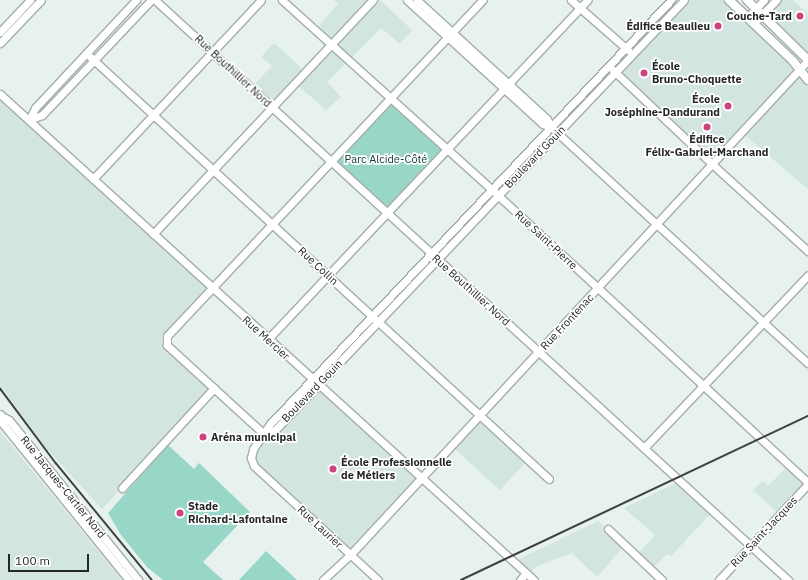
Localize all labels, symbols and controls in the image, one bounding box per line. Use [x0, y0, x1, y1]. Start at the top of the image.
place label: Couche-Tard [727, 9, 792, 23]
marker: Couche-Tard [795, 11, 805, 21]
place label: Édifice Beaulieu [627, 19, 710, 33]
marker: Édifice Beaulieu [713, 21, 723, 31]
street label: Rue Bouthillier Nord [192, 32, 274, 110]
place label: École Bruno-Choquette [652, 60, 742, 86]
marker: École Bruno-Choquette [639, 68, 649, 78]
place label: École Joséphine-Dandurand [605, 93, 720, 119]
marker: École Joséphine-Dandurand [723, 101, 733, 111]
marker: Édifice Félix-Gabriel-Marchand [702, 122, 712, 132]
street label: Boulevard Gouin [502, 123, 568, 191]
place label: Édifice Félix-Gabriel-Marchand [646, 133, 768, 159]
park label: Parc Alcide-Côté [345, 152, 427, 166]
street label: Rue Saint-Pierre [512, 208, 580, 272]
street label: Rue Collin [295, 244, 341, 288]
street label: Rue Bouthillier Nord [429, 252, 513, 328]
street label: Rue Frontenac [538, 291, 596, 353]
street label: Rue Mercier [240, 313, 292, 363]
street label: Boulevard Gouin [279, 357, 345, 425]
place label: Aréna municipal [211, 430, 296, 444]
marker: Aréna municipal [198, 432, 208, 442]
street label: Rue Jacques-Cartier Nord [18, 433, 108, 541]
place label: École Professionnelle de Métiers [341, 456, 452, 482]
marker: École Professionnelle de Métiers [328, 464, 338, 474]
street label: Rue Saint-Jacques [728, 494, 800, 570]
place label: Stade Richard-Lafontaine [188, 500, 288, 526]
street label: Rue Laurier [295, 503, 345, 551]
marker: Stade Richard-Lafontaine [175, 508, 185, 518]
scale bar [10, 546, 91, 572]
text: 100 m [15, 553, 50, 568]

